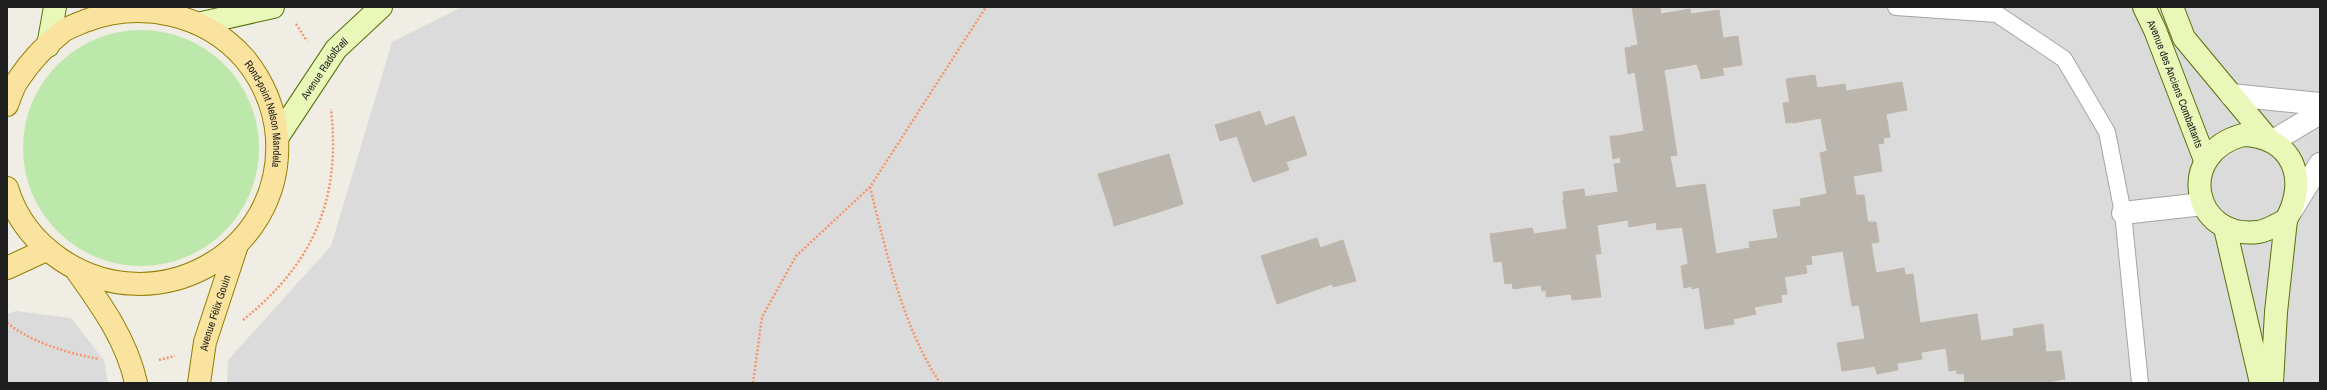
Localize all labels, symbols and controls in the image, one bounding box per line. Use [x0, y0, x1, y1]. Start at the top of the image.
street label: Avenue des Anciens Combattants [2144, 17, 2207, 150]
street label: Avenue Radolfzell [297, 35, 351, 103]
street label: Rond-point Nelson Mandela [241, 57, 284, 168]
street label: Avenue Félix Gouin [197, 273, 234, 353]

